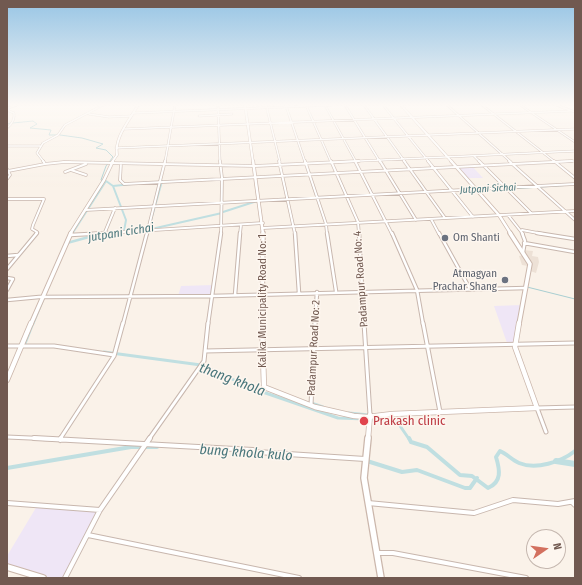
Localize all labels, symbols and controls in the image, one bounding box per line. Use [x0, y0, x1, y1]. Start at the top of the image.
water label: Jutpani Sichai [460, 182, 516, 196]
water label: jutpani cichai [87, 221, 155, 245]
street label: Padampur Road No: 4 [351, 230, 371, 328]
place label: Om Shanti [453, 231, 500, 245]
marker: Om Shanti [440, 233, 450, 243]
street label: Kalika Municipality Road No: 1 [256, 234, 270, 368]
place label: Atmagyan Prachar Shang [433, 267, 497, 293]
marker: Atmagyan Prachar Shang [500, 275, 510, 285]
street label: Padampur Road No: 2 [305, 300, 323, 396]
water label: thang khola [197, 360, 267, 400]
place label: Prakash clinic [373, 413, 446, 429]
marker: Prakash clinic [358, 415, 370, 427]
water label: bung khola kulo [199, 441, 293, 465]
north arrow [526, 529, 566, 569]
text: N [550, 542, 564, 551]

